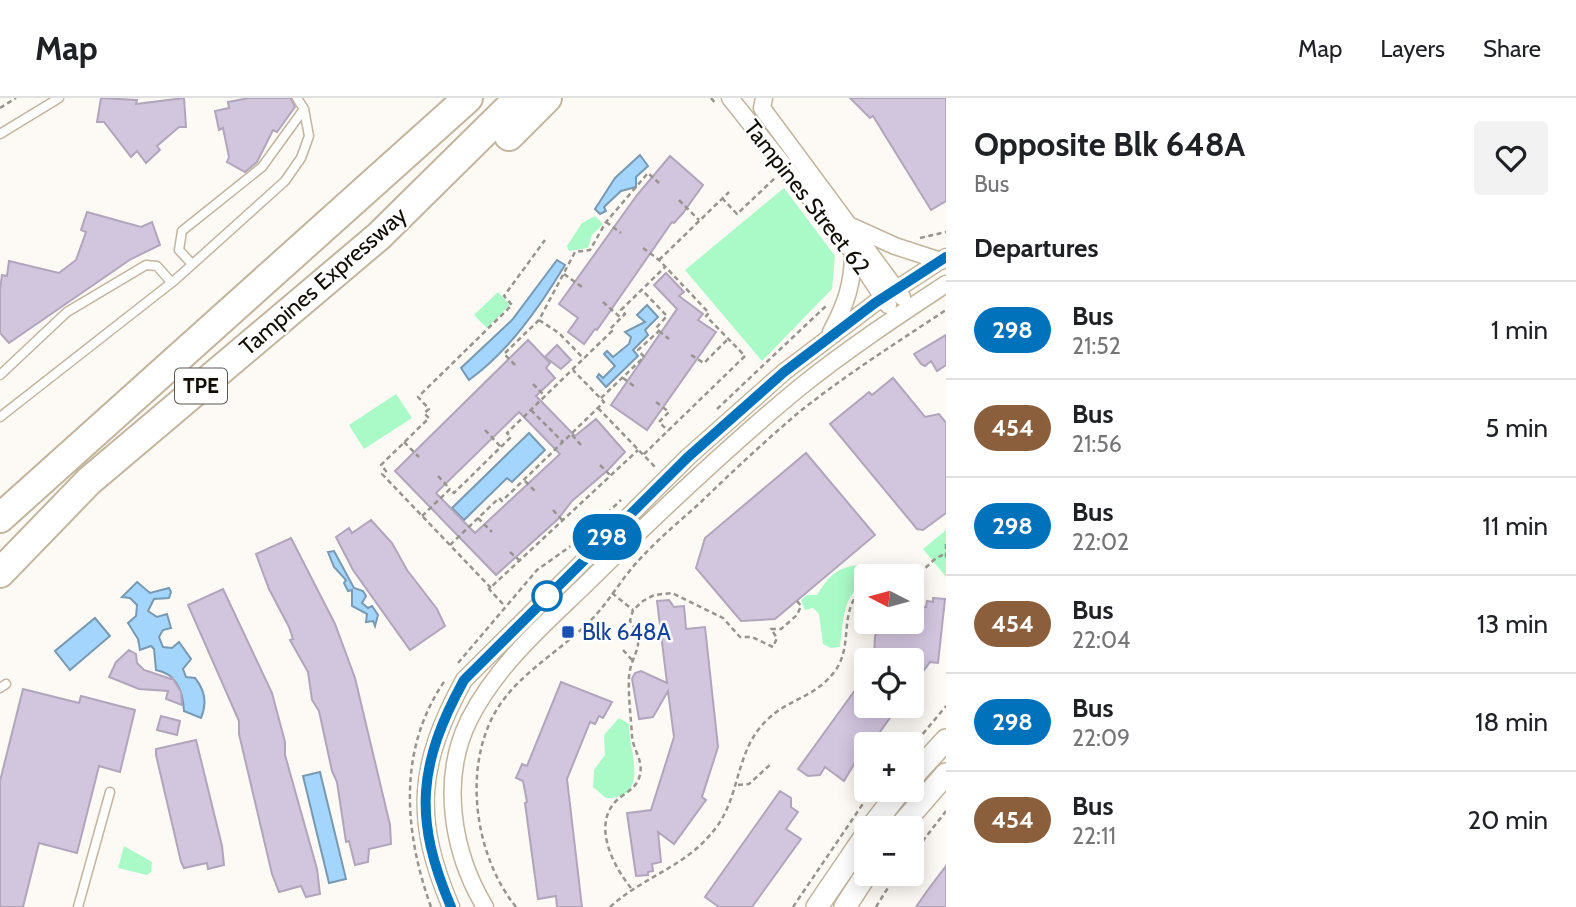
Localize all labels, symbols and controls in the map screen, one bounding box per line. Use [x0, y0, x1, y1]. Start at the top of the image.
text: Map [35, 28, 98, 68]
text: Map [1298, 34, 1342, 63]
text: Layers [1380, 34, 1445, 63]
text: Share [1483, 34, 1541, 63]
street label: Tampines Street 62 [738, 114, 876, 280]
button: heart [1474, 121, 1548, 195]
text: Opposite Blk 648A [974, 124, 1245, 164]
text: Bus [974, 170, 1009, 198]
street label: Tampines Expressway [234, 201, 413, 361]
text: Departures [974, 232, 1098, 264]
text: Bus [1072, 300, 1113, 332]
text: 1 min [1491, 314, 1548, 346]
text: 298 [992, 315, 1033, 344]
text: 21:52 [1072, 332, 1121, 360]
road number: TPE [175, 368, 227, 404]
text: Bus [1072, 398, 1113, 430]
text: 5 min [1485, 412, 1548, 444]
text: 454 [991, 413, 1034, 442]
text: 21:56 [1072, 430, 1122, 458]
text: Bus [1072, 496, 1113, 528]
text: 11 min [1482, 510, 1548, 542]
text: 298 [992, 511, 1033, 540]
line badge: 298 [567, 514, 647, 560]
text: 298 [587, 522, 627, 551]
text: 22:02 [1072, 528, 1129, 556]
north arrow [854, 564, 924, 634]
map controls [854, 564, 924, 886]
unlabelled marker [532, 581, 562, 611]
text: Bus [1072, 594, 1113, 626]
text: 13 min [1477, 608, 1548, 640]
text: 454 [991, 609, 1034, 638]
place label: Blk 648A [582, 618, 671, 646]
marker: Blk 648A [560, 624, 576, 640]
text: 22:04 [1072, 626, 1130, 654]
button: locate [854, 648, 924, 718]
text: Bus [1072, 692, 1113, 724]
text: 18 min [1475, 706, 1548, 738]
text: 298 [992, 707, 1033, 736]
text: 22:09 [1072, 724, 1130, 752]
button: + [854, 732, 924, 802]
text: Bus [1072, 790, 1113, 822]
text: 20 min [1468, 804, 1548, 836]
text: 454 [991, 805, 1034, 834]
button: − [854, 816, 924, 886]
text: 22:11 [1072, 822, 1116, 850]

